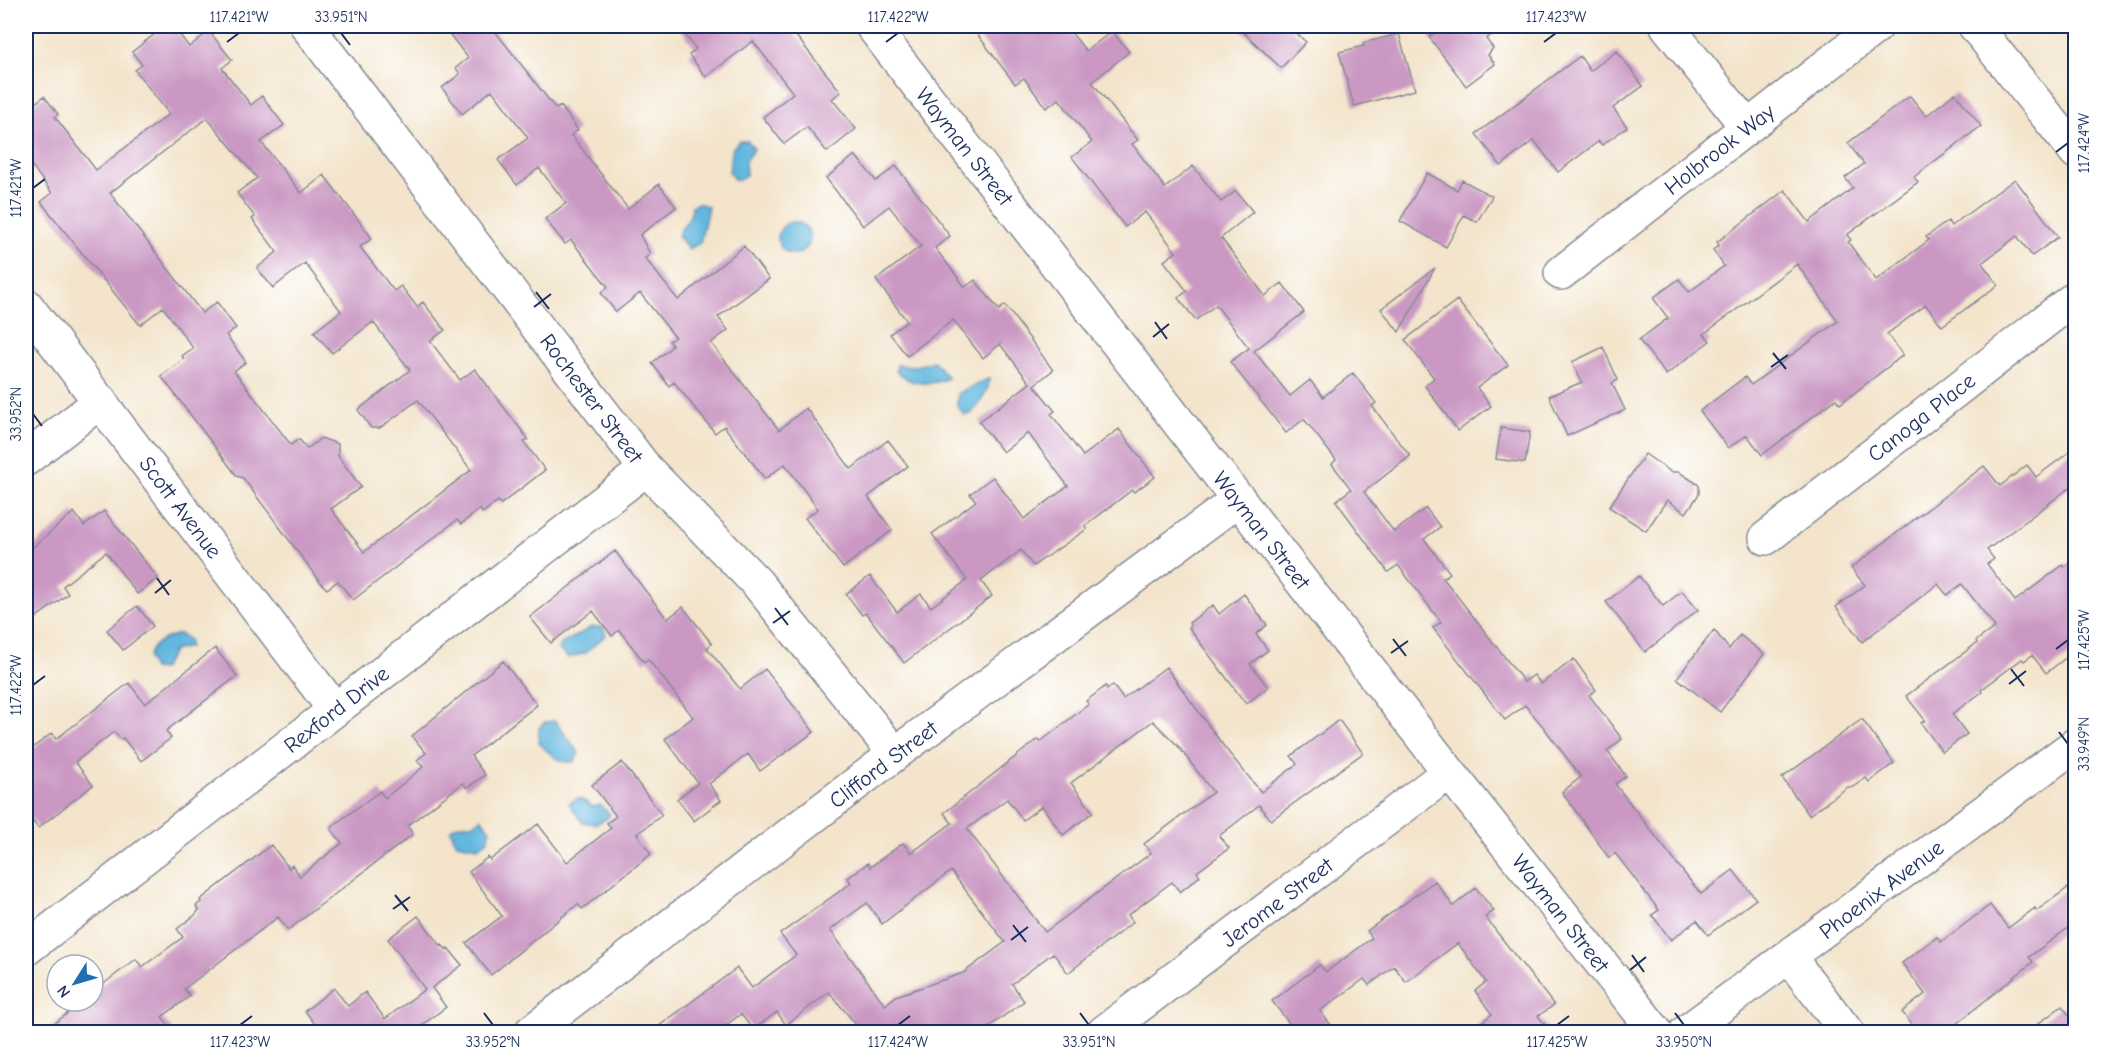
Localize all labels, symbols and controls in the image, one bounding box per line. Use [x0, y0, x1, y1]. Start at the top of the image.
text: 117.421°W [209, 8, 269, 26]
text: 33.951°N [314, 8, 368, 26]
text: 117.422°W [868, 8, 928, 26]
text: 117.423°W [1526, 8, 1586, 26]
street label: Wayman Street [910, 82, 1019, 211]
street label: Holbrook Way [1659, 99, 1780, 201]
text: 117.424°W [2075, 113, 2093, 173]
text: 117.421°W [7, 158, 25, 218]
street label: Rochester Street [534, 329, 649, 469]
street label: Canoga Place [1863, 368, 1981, 468]
text: 33.952°N [7, 387, 25, 442]
street label: Scott Avenue [133, 451, 227, 564]
street label: Wayman Street [1207, 466, 1316, 595]
text: 117.425°W [2075, 609, 2093, 671]
text: 117.422°W [7, 655, 25, 715]
street label: Rexford Drive [279, 661, 394, 759]
street label: Clifford Street [824, 715, 944, 814]
text: 33.949°N [2075, 717, 2093, 771]
street label: Phoenix Avenue [1814, 835, 1949, 945]
street label: Wayman Street [1506, 849, 1615, 978]
street label: Jerome Street [1217, 852, 1339, 953]
north arrow [45, 953, 105, 1013]
text: N [53, 982, 74, 1001]
text: 117.423°W [210, 1033, 270, 1051]
text: 33.952°N [466, 1033, 521, 1051]
text: 117.424°W [868, 1033, 928, 1051]
text: 33.951°N [1062, 1033, 1116, 1051]
text: 117.425°W [1526, 1033, 1588, 1051]
text: 33.950°N [1656, 1033, 1712, 1051]

